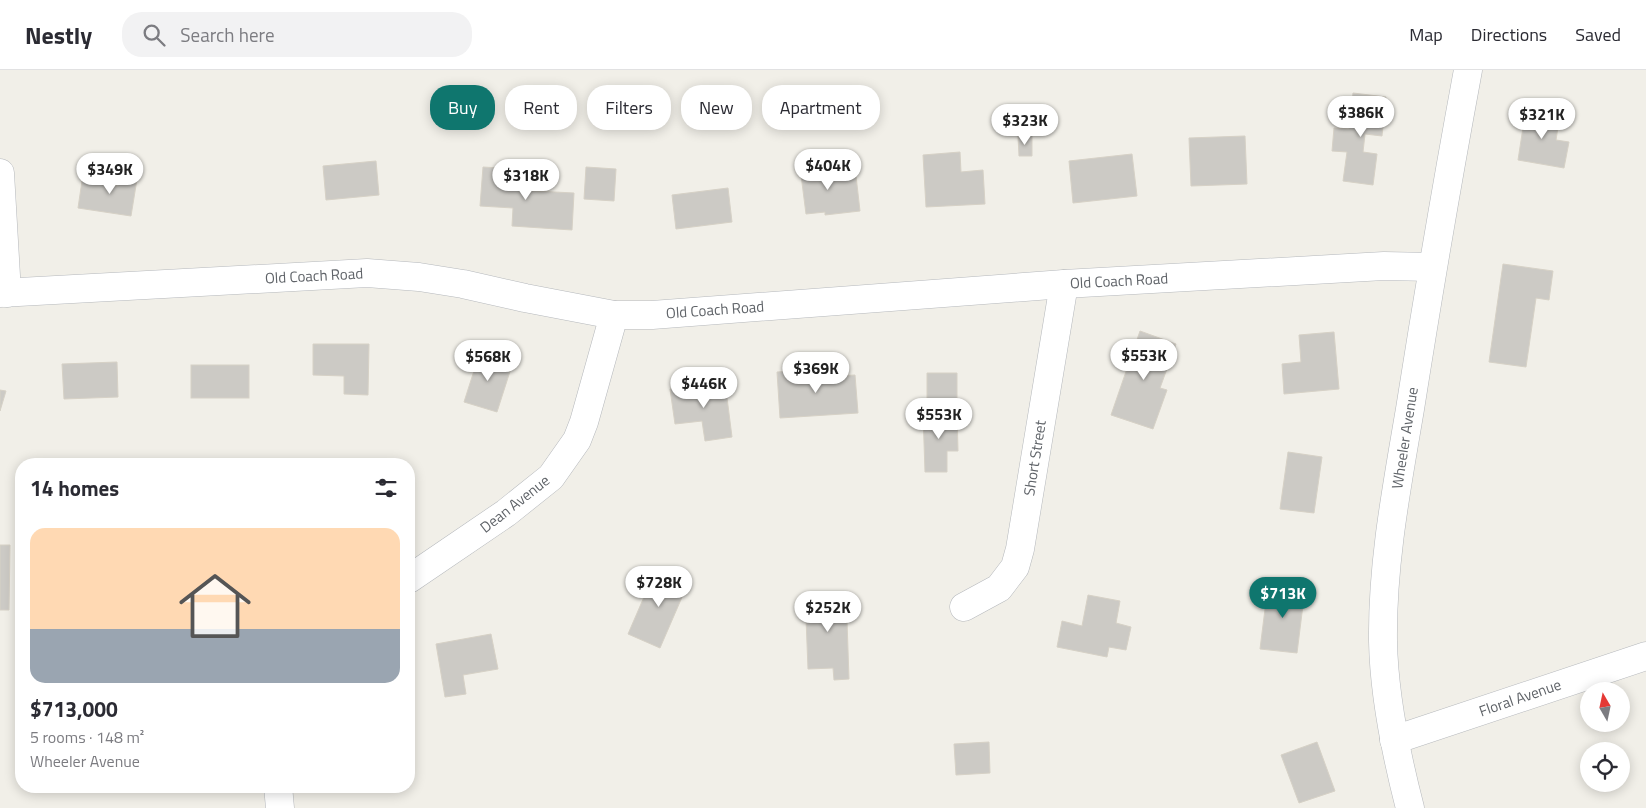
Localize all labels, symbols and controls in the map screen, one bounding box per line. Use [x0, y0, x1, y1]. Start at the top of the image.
search box [122, 12, 472, 57]
text: Nestly [25, 17, 92, 53]
text: Search here [180, 20, 275, 49]
icon: search [140, 21, 168, 49]
text: Map [1409, 21, 1443, 48]
text: Directions [1471, 21, 1547, 48]
text: Saved [1575, 21, 1621, 48]
chip: Buy [430, 85, 495, 130]
chip: Rent [505, 85, 577, 130]
chip: Filters [587, 85, 671, 130]
chip: New [681, 85, 752, 130]
chip: Apartment [762, 85, 880, 130]
pin: $386K [1326, 96, 1396, 138]
pin: $321K [1507, 98, 1577, 140]
text: $386K [1338, 100, 1384, 124]
text: $321K [1519, 102, 1565, 126]
pin: $323K [990, 104, 1060, 146]
text: $323K [1002, 108, 1048, 132]
pin: $404K [793, 148, 863, 191]
pin: $349K [75, 152, 145, 195]
text: $404K [805, 153, 851, 177]
text: $349K [87, 157, 133, 181]
pin: $318K [491, 158, 561, 201]
text: $318K [503, 163, 549, 187]
street label: Old Coach Road [264, 261, 364, 290]
street label: Old Coach Road [1069, 266, 1169, 295]
street label: Old Coach Road [665, 295, 765, 324]
pin: $553K [1109, 338, 1179, 381]
pin: $568K [453, 340, 523, 382]
text: $553K [1121, 343, 1167, 367]
text: $568K [465, 344, 511, 368]
pin: $369K [781, 352, 851, 394]
text: $369K [793, 356, 839, 380]
pin: $446K [669, 366, 739, 409]
text: $446K [681, 371, 727, 395]
street label: Wheeler Avenue [1385, 385, 1424, 491]
pin: $553K [904, 398, 974, 440]
text: $553K [916, 402, 962, 426]
street label: Short Street [1017, 418, 1052, 498]
street label: Dean Avenue [475, 469, 554, 538]
text: 14 homes [30, 472, 119, 504]
icon: filters [372, 474, 400, 502]
icon: home [170, 561, 260, 651]
pin: $728K [624, 566, 694, 608]
text: $728K [636, 570, 682, 594]
pin: $713K [1248, 576, 1318, 619]
text: $713K [1260, 581, 1306, 605]
pin: $252K [793, 590, 863, 633]
text: $252K [805, 595, 851, 619]
street label: Floral Avenue [1476, 673, 1564, 722]
north arrow [1580, 682, 1630, 732]
map controls [1580, 682, 1630, 792]
text: $713,000 [30, 693, 118, 725]
text: 5 rooms · 148 m² [30, 725, 144, 749]
button: locate [1580, 742, 1630, 792]
text: Wheeler Avenue [30, 749, 140, 773]

